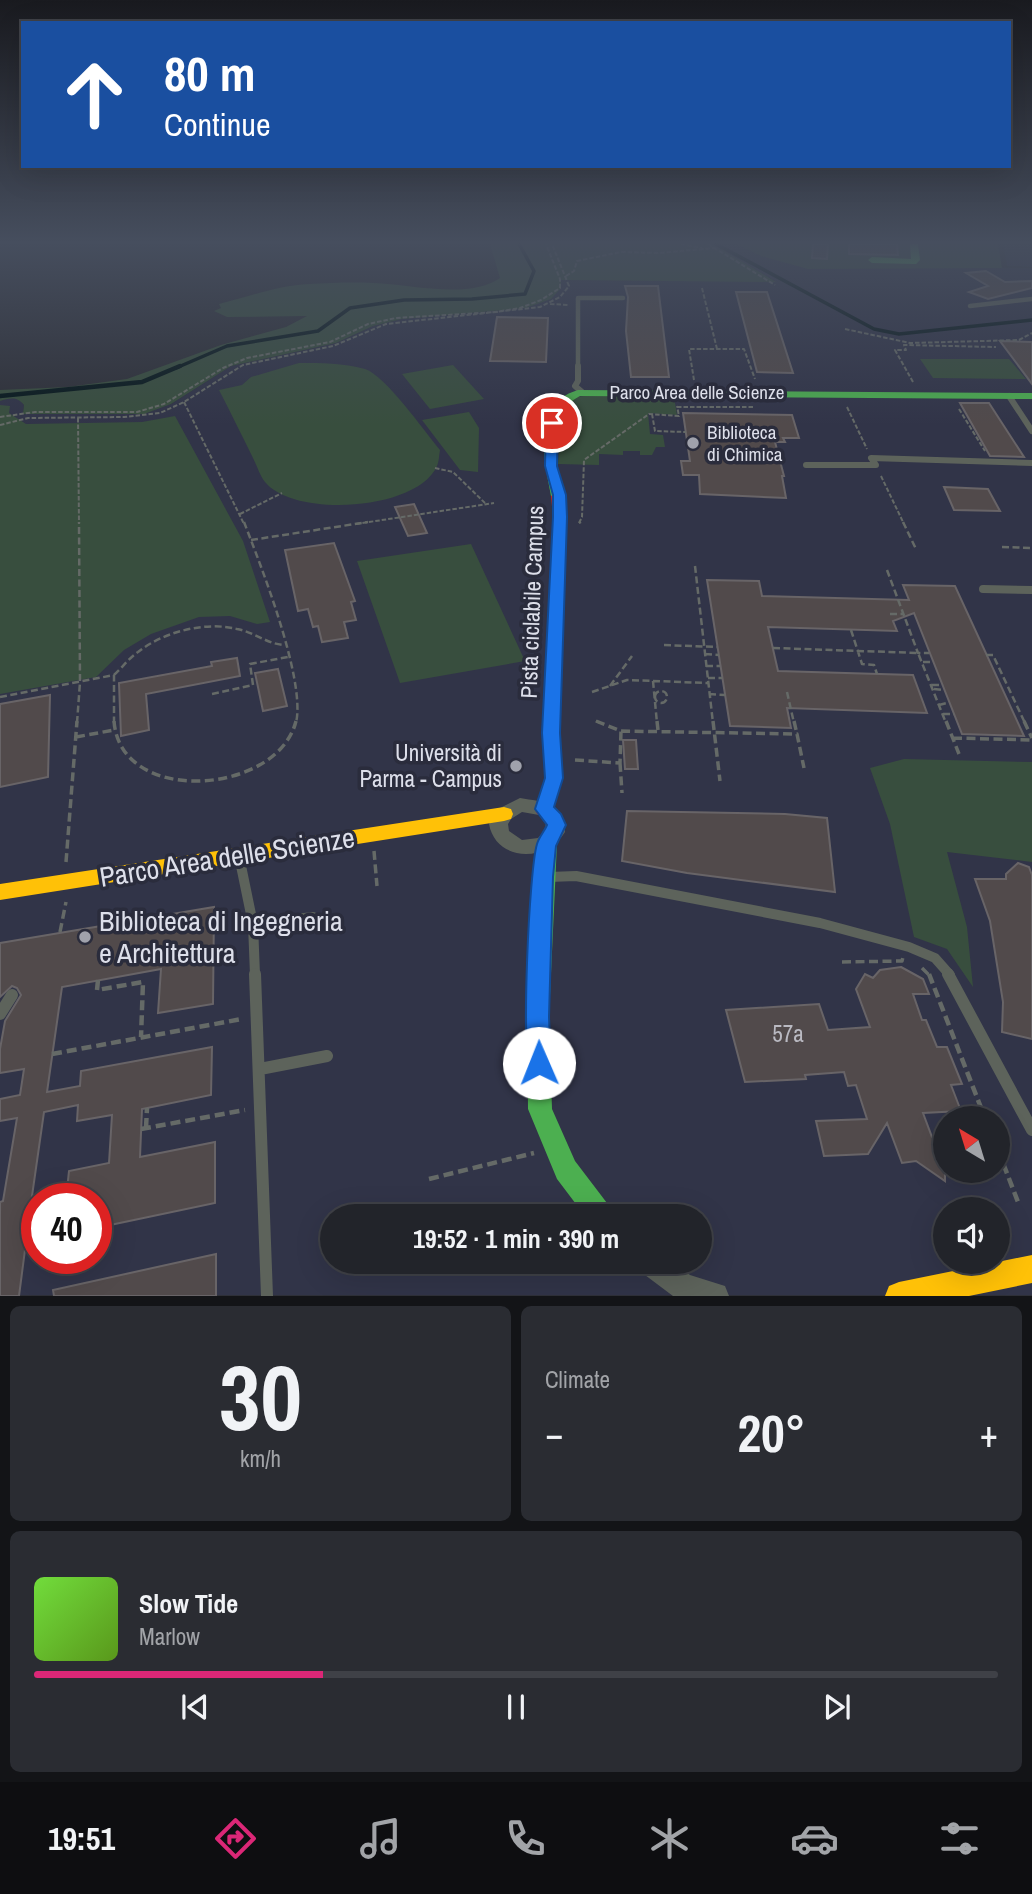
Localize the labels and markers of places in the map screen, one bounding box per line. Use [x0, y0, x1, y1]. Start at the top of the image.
pin [522, 393, 582, 453]
place label: Biblioteca di Chimica [707, 419, 783, 467]
marker: Biblioteca di Chimica [685, 435, 701, 451]
place label: Università di Parma - Campus [359, 737, 502, 794]
marker: Università di Parma - Campus [508, 758, 524, 774]
place label: Biblioteca di Ingegneria e Architettura [99, 902, 343, 972]
marker: Biblioteca di Ingegneria e Architettura [77, 929, 93, 945]

